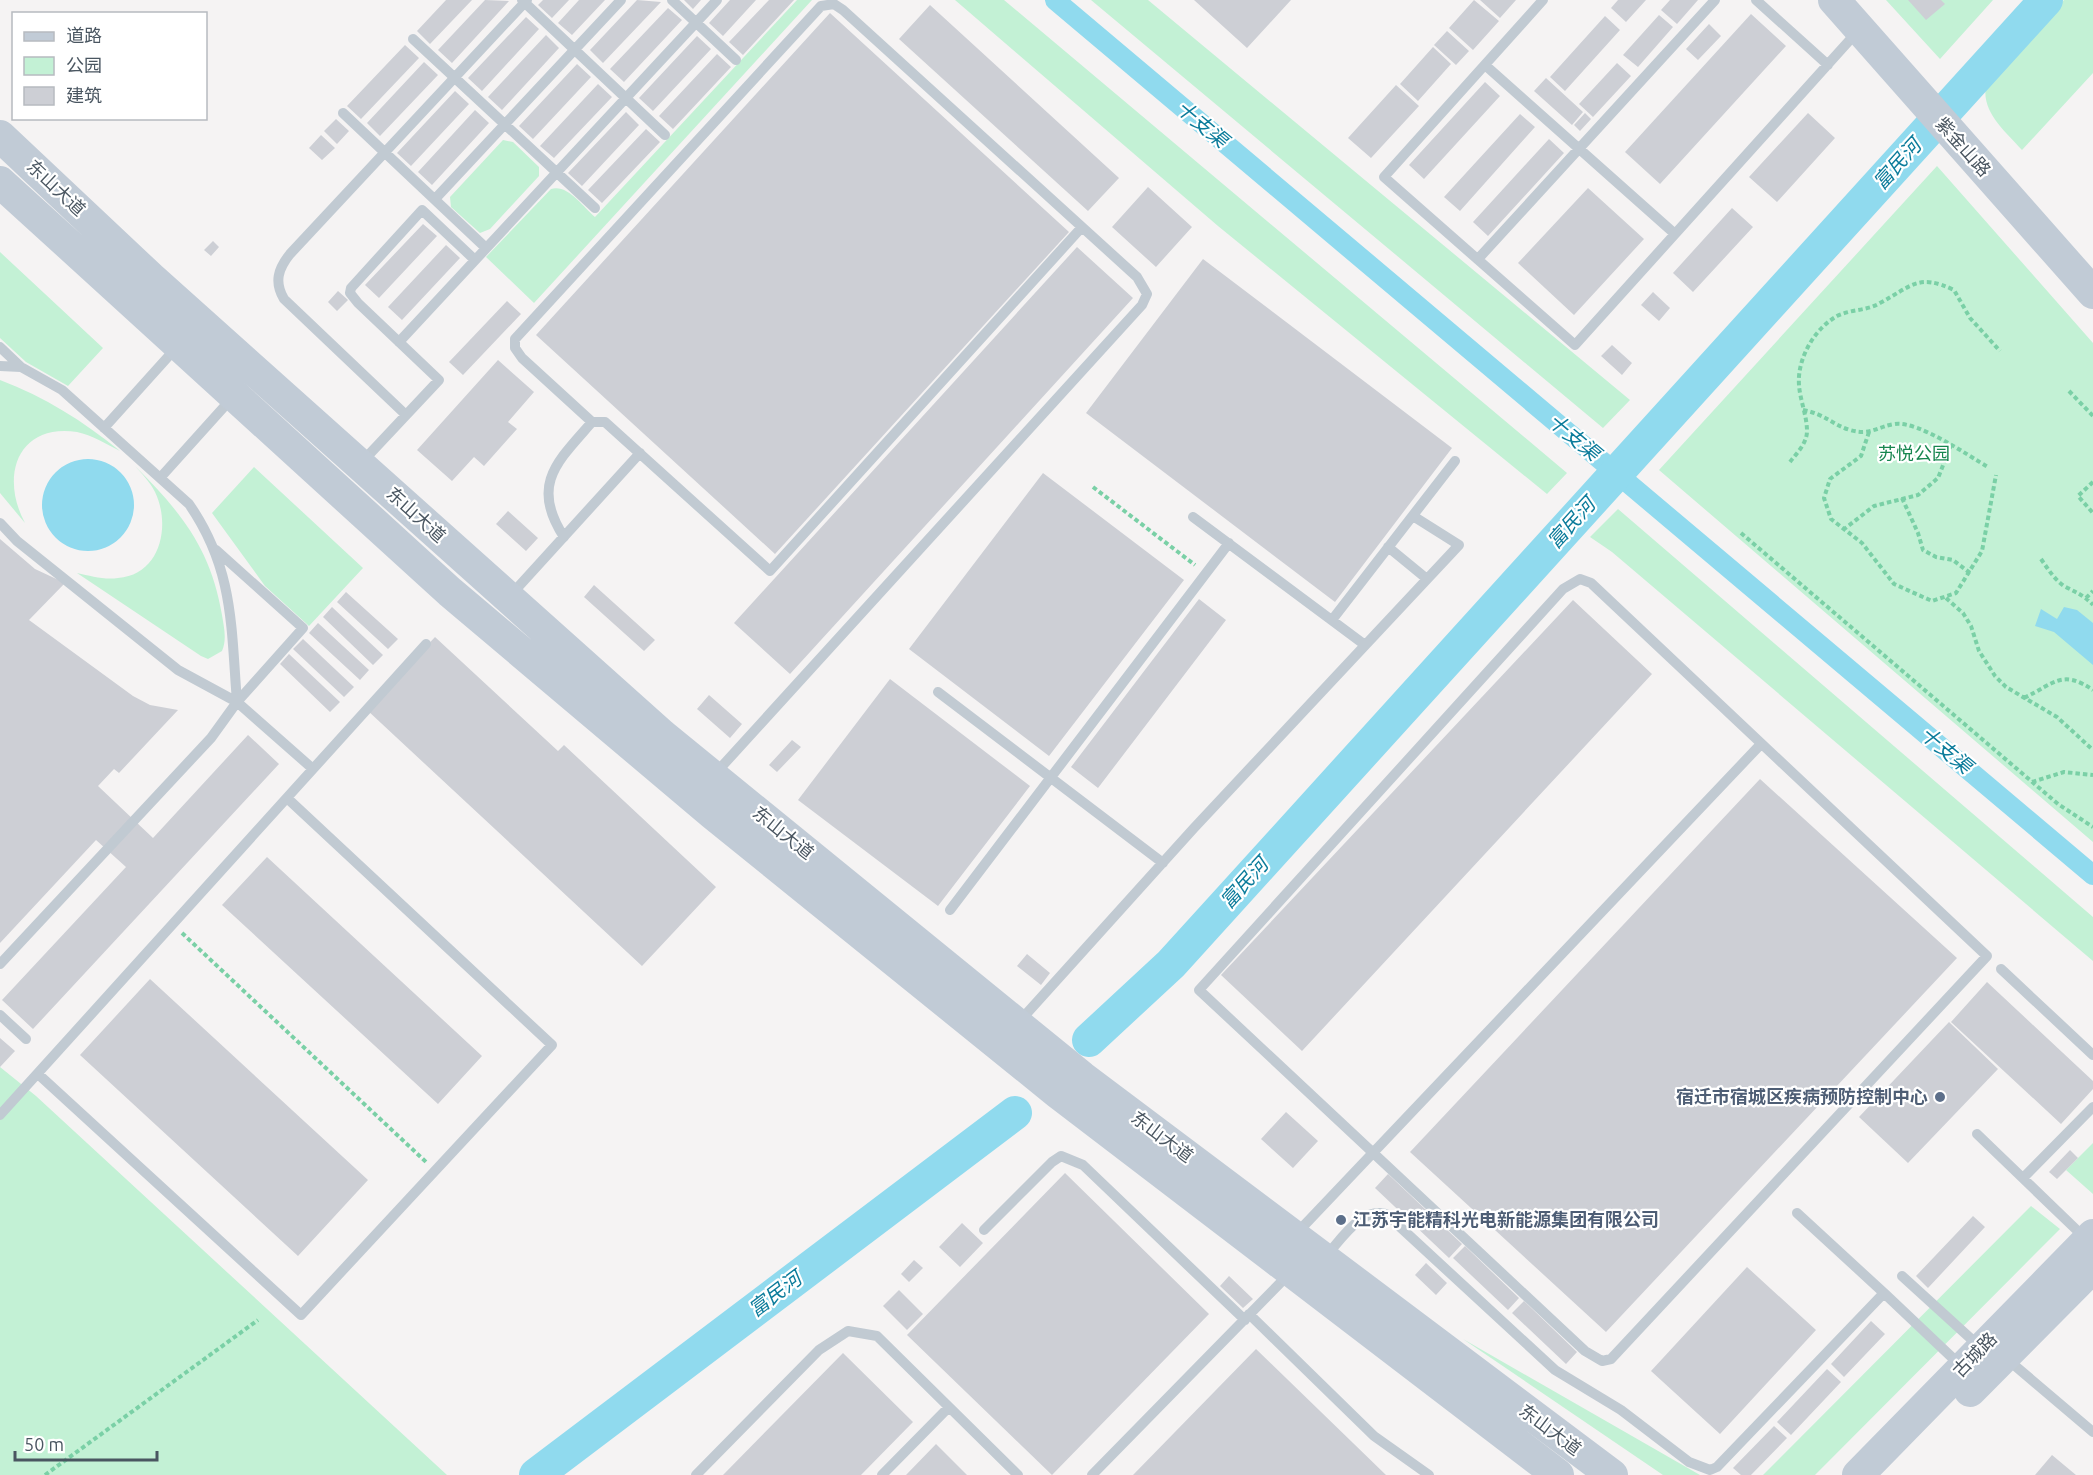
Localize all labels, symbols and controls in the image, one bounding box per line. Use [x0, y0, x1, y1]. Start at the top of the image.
legend [12, 12, 207, 120]
text: 道路 [66, 25, 102, 45]
text: 公园 [66, 55, 102, 75]
text: 建筑 [66, 85, 102, 105]
water label: 十支渠 [1172, 96, 1235, 154]
street label: 紫金山路 [1932, 113, 1995, 180]
water label: 富民河 [1868, 131, 1928, 194]
street label: 东山大道 [24, 155, 90, 219]
water label: 十支渠 [1544, 409, 1607, 467]
park label: 苏悦公园 [1878, 443, 1950, 463]
street label: 东山大道 [383, 483, 450, 546]
water label: 富民河 [1542, 490, 1602, 553]
water label: 十支渠 [1916, 722, 1979, 780]
street label: 东山大道 [749, 802, 818, 863]
water label: 富民河 [1215, 850, 1275, 913]
place label: 宿迁市宿城区疾病预防控制中心 [1676, 1086, 1928, 1106]
marker: 宿迁市宿城区疾病预防控制中心 [1933, 1090, 1947, 1104]
street label: 东山大道 [1128, 1107, 1197, 1166]
place label: 江苏宇能精科光电新能源集团有限公司 [1353, 1209, 1659, 1229]
marker: 江苏宇能精科光电新能源集团有限公司 [1334, 1213, 1348, 1227]
water label: 富民河 [744, 1264, 809, 1321]
street label: 古城路 [1948, 1328, 2000, 1381]
street label: 东山大道 [1516, 1400, 1585, 1459]
scale bar [15, 1424, 158, 1462]
text: 50 m [24, 1434, 64, 1454]

